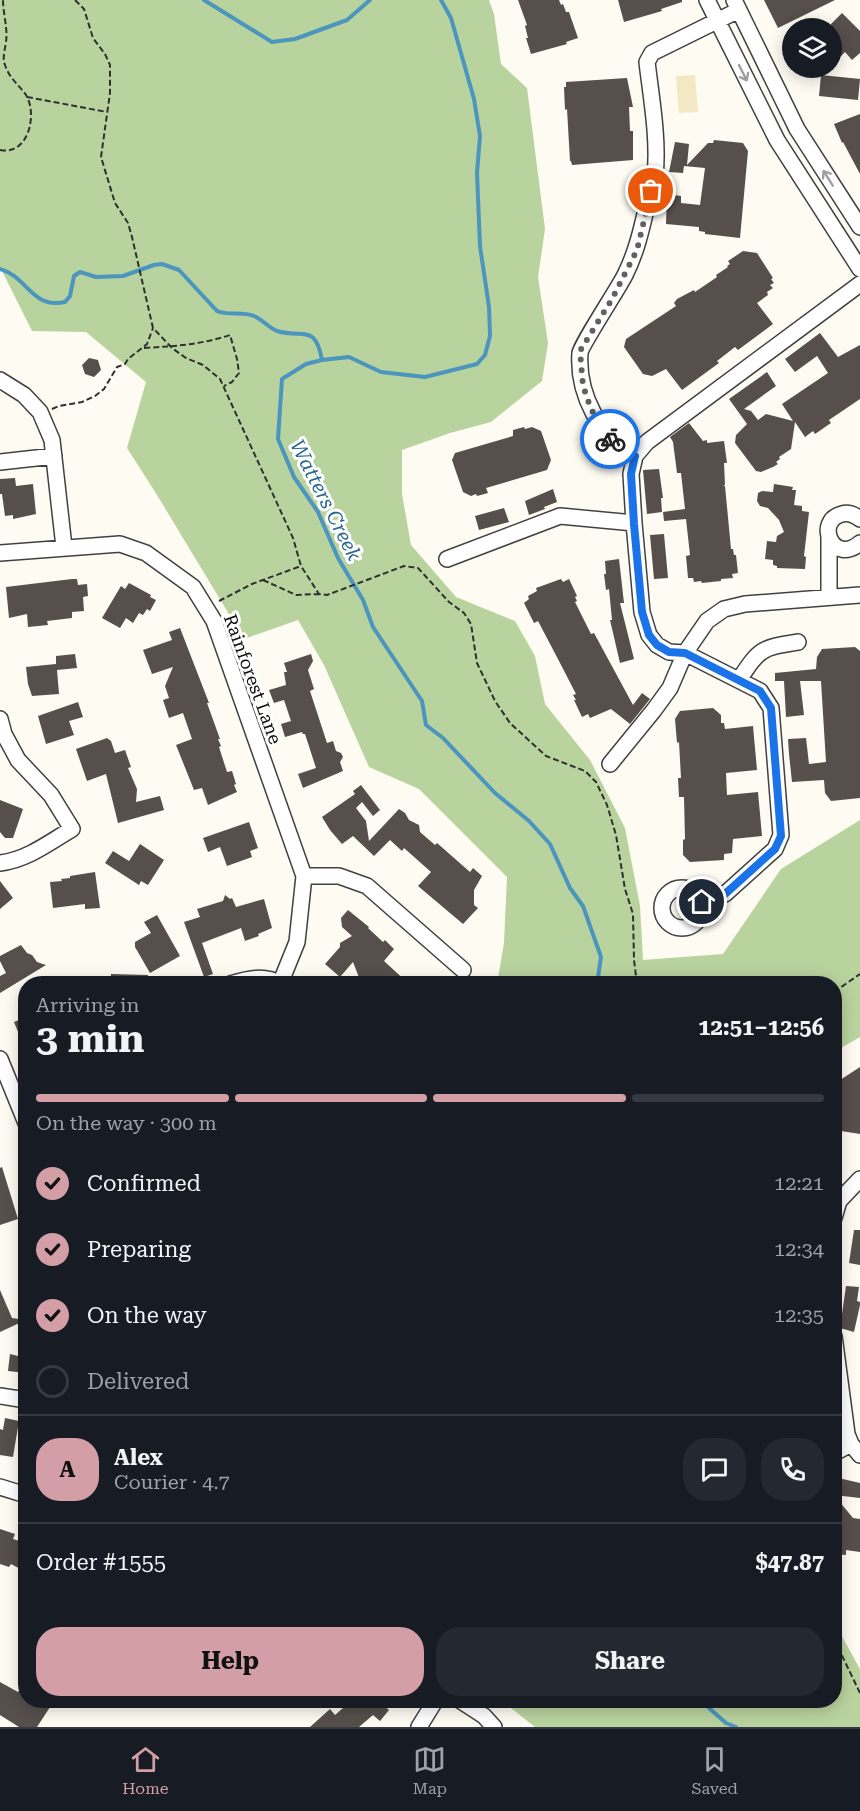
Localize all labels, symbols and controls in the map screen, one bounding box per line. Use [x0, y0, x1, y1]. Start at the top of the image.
map controls [782, 18, 842, 78]
button: layers [782, 18, 842, 78]
one-way arrow [738, 64, 750, 82]
pin [625, 165, 676, 216]
one-way arrow [822, 171, 834, 187]
icon: bag [634, 174, 667, 207]
courier [580, 409, 640, 469]
icon: bike [594, 423, 627, 456]
water label: Watters Creek [285, 436, 367, 565]
street label: Rainforest Lane [220, 611, 286, 747]
pin [676, 876, 727, 927]
icon: home [685, 885, 718, 918]
text: Arriving in [36, 993, 139, 1017]
text: 12:51–12:56 [698, 1015, 824, 1040]
text: 3 min [36, 1016, 144, 1062]
text: On the way · 300 m [36, 1111, 217, 1135]
icon: check [36, 1167, 69, 1200]
text: Confirmed [87, 1171, 201, 1196]
text: 12:21 [774, 1171, 824, 1195]
icon: check [36, 1233, 69, 1266]
text: Preparing [87, 1237, 191, 1262]
text: 12:34 [774, 1237, 824, 1261]
icon: check [36, 1299, 69, 1332]
text: On the way [87, 1303, 207, 1328]
text: 12:35 [774, 1303, 824, 1327]
text: Delivered [87, 1369, 189, 1394]
button: chat [683, 1438, 746, 1501]
button: phone [761, 1438, 824, 1501]
text: Alex [114, 1445, 163, 1470]
text: A [60, 1457, 75, 1482]
text: Courier · 4.7 [114, 1470, 230, 1494]
text: Order #1555 [36, 1550, 166, 1575]
text: $47.87 [755, 1550, 824, 1575]
button: Help [36, 1627, 424, 1696]
button: Share [436, 1627, 824, 1696]
tab: Home [122, 1743, 169, 1798]
tab: Map [413, 1743, 447, 1798]
tab: Saved [691, 1743, 738, 1798]

